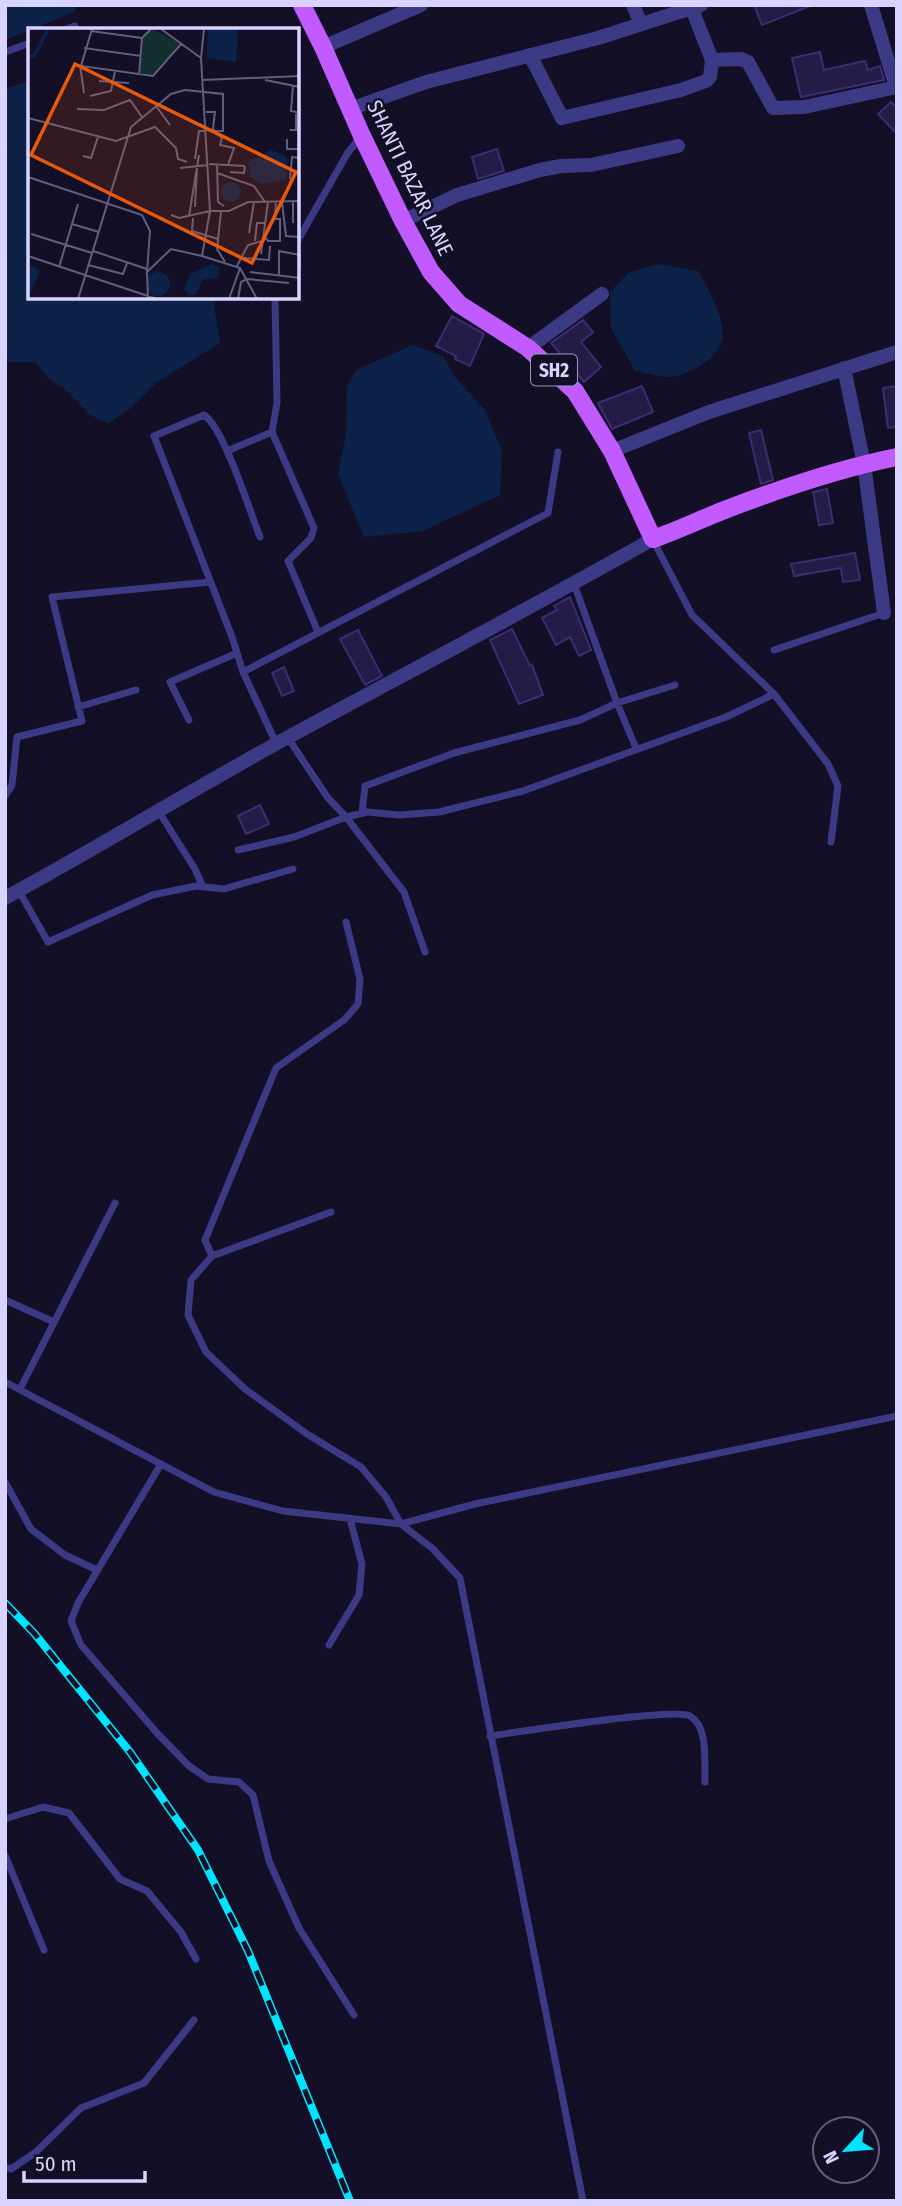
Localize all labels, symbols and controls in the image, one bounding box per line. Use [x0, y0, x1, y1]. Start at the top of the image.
inset map [28, 28, 299, 299]
street label: SHANTI BAZAR LANE [361, 96, 459, 260]
road number: SH2 [531, 354, 577, 386]
north arrow [811, 2115, 881, 2185]
scale bar [24, 2140, 145, 2184]
text: N [818, 2147, 844, 2167]
text: 50 m [35, 2151, 77, 2177]

